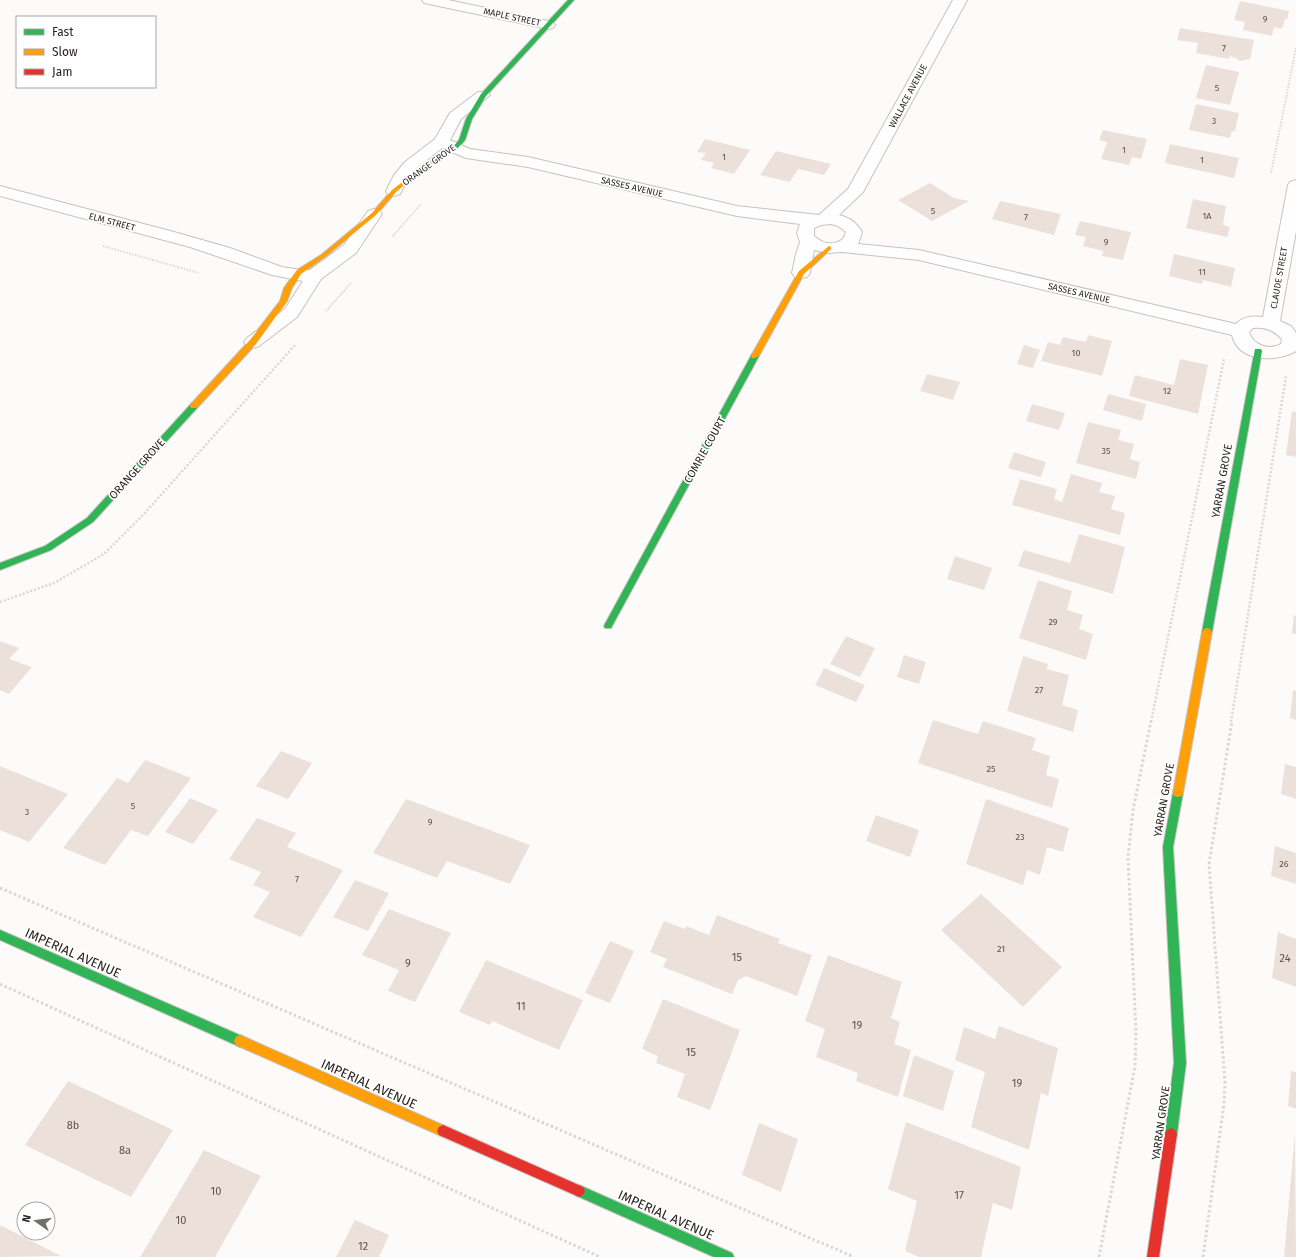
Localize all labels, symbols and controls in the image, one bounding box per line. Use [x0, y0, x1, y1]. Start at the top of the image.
street label: MAPLE STREET [483, 6, 542, 28]
house number: 9 [1263, 14, 1268, 24]
legend [16, 16, 156, 88]
text: Fast [52, 25, 74, 39]
house number: 7 [1222, 43, 1226, 53]
text: Slow [52, 45, 78, 59]
street label: WALLACE AVENUE [887, 62, 929, 130]
text: Jam [52, 65, 72, 79]
house number: 5 [1215, 83, 1220, 93]
house number: 3 [1212, 116, 1216, 126]
street label: ORANGE GROVE [401, 142, 458, 188]
house number: 1 [1122, 145, 1126, 155]
house number: 1 [722, 152, 726, 162]
house number: 1 [1200, 155, 1204, 165]
street label: SASSES AVENUE [600, 175, 664, 199]
house number: 5 [931, 206, 936, 216]
street label: ELM STREET [88, 211, 137, 233]
house number: 1A [1202, 211, 1212, 221]
house number: 7 [1024, 212, 1028, 222]
house number: 9 [1104, 237, 1109, 247]
street label: CLAUDE STREET [1269, 246, 1289, 310]
house number: 11 [1198, 267, 1206, 277]
street label: SASSES AVENUE [1047, 281, 1111, 305]
house number: 10 [1072, 348, 1080, 358]
house number: 12 [1163, 386, 1171, 396]
street label: COMRIE COURT [681, 414, 729, 485]
street label: ORANGE GROVE [106, 436, 168, 502]
street label: YARRAN GROVE [1209, 443, 1235, 519]
house number: 35 [1101, 446, 1111, 456]
house number: 29 [1048, 617, 1058, 627]
house number: 27 [1035, 685, 1043, 695]
street label: YARRAN GROVE [1151, 762, 1177, 838]
house number: 25 [987, 764, 996, 774]
house number: 5 [131, 801, 136, 811]
house number: 3 [25, 807, 29, 817]
house number: 9 [428, 817, 433, 827]
house number: 23 [1016, 832, 1024, 842]
house number: 26 [1279, 859, 1289, 869]
house number: 7 [295, 874, 299, 884]
street label: IMPERIAL AVENUE [23, 925, 123, 981]
house number: 21 [997, 944, 1005, 954]
house number: 15 [732, 951, 743, 964]
house number: 24 [1280, 952, 1291, 965]
house number: 9 [405, 957, 411, 970]
house number: 11 [516, 1000, 526, 1013]
house number: 19 [852, 1019, 862, 1032]
house number: 15 [686, 1046, 697, 1059]
street label: IMPERIAL AVENUE [319, 1056, 419, 1112]
house number: 19 [1012, 1077, 1022, 1090]
street label: YARRAN GROVE [1149, 1085, 1173, 1161]
house number: 8b [67, 1119, 79, 1132]
house number: 8a [119, 1144, 131, 1157]
house number: 10 [211, 1185, 221, 1198]
street label: IMPERIAL AVENUE [616, 1187, 716, 1243]
house number: 17 [954, 1189, 964, 1202]
north arrow [16, 1201, 56, 1241]
text: N [20, 1214, 34, 1224]
house number: 10 [176, 1214, 186, 1227]
house number: 12 [358, 1240, 368, 1253]

